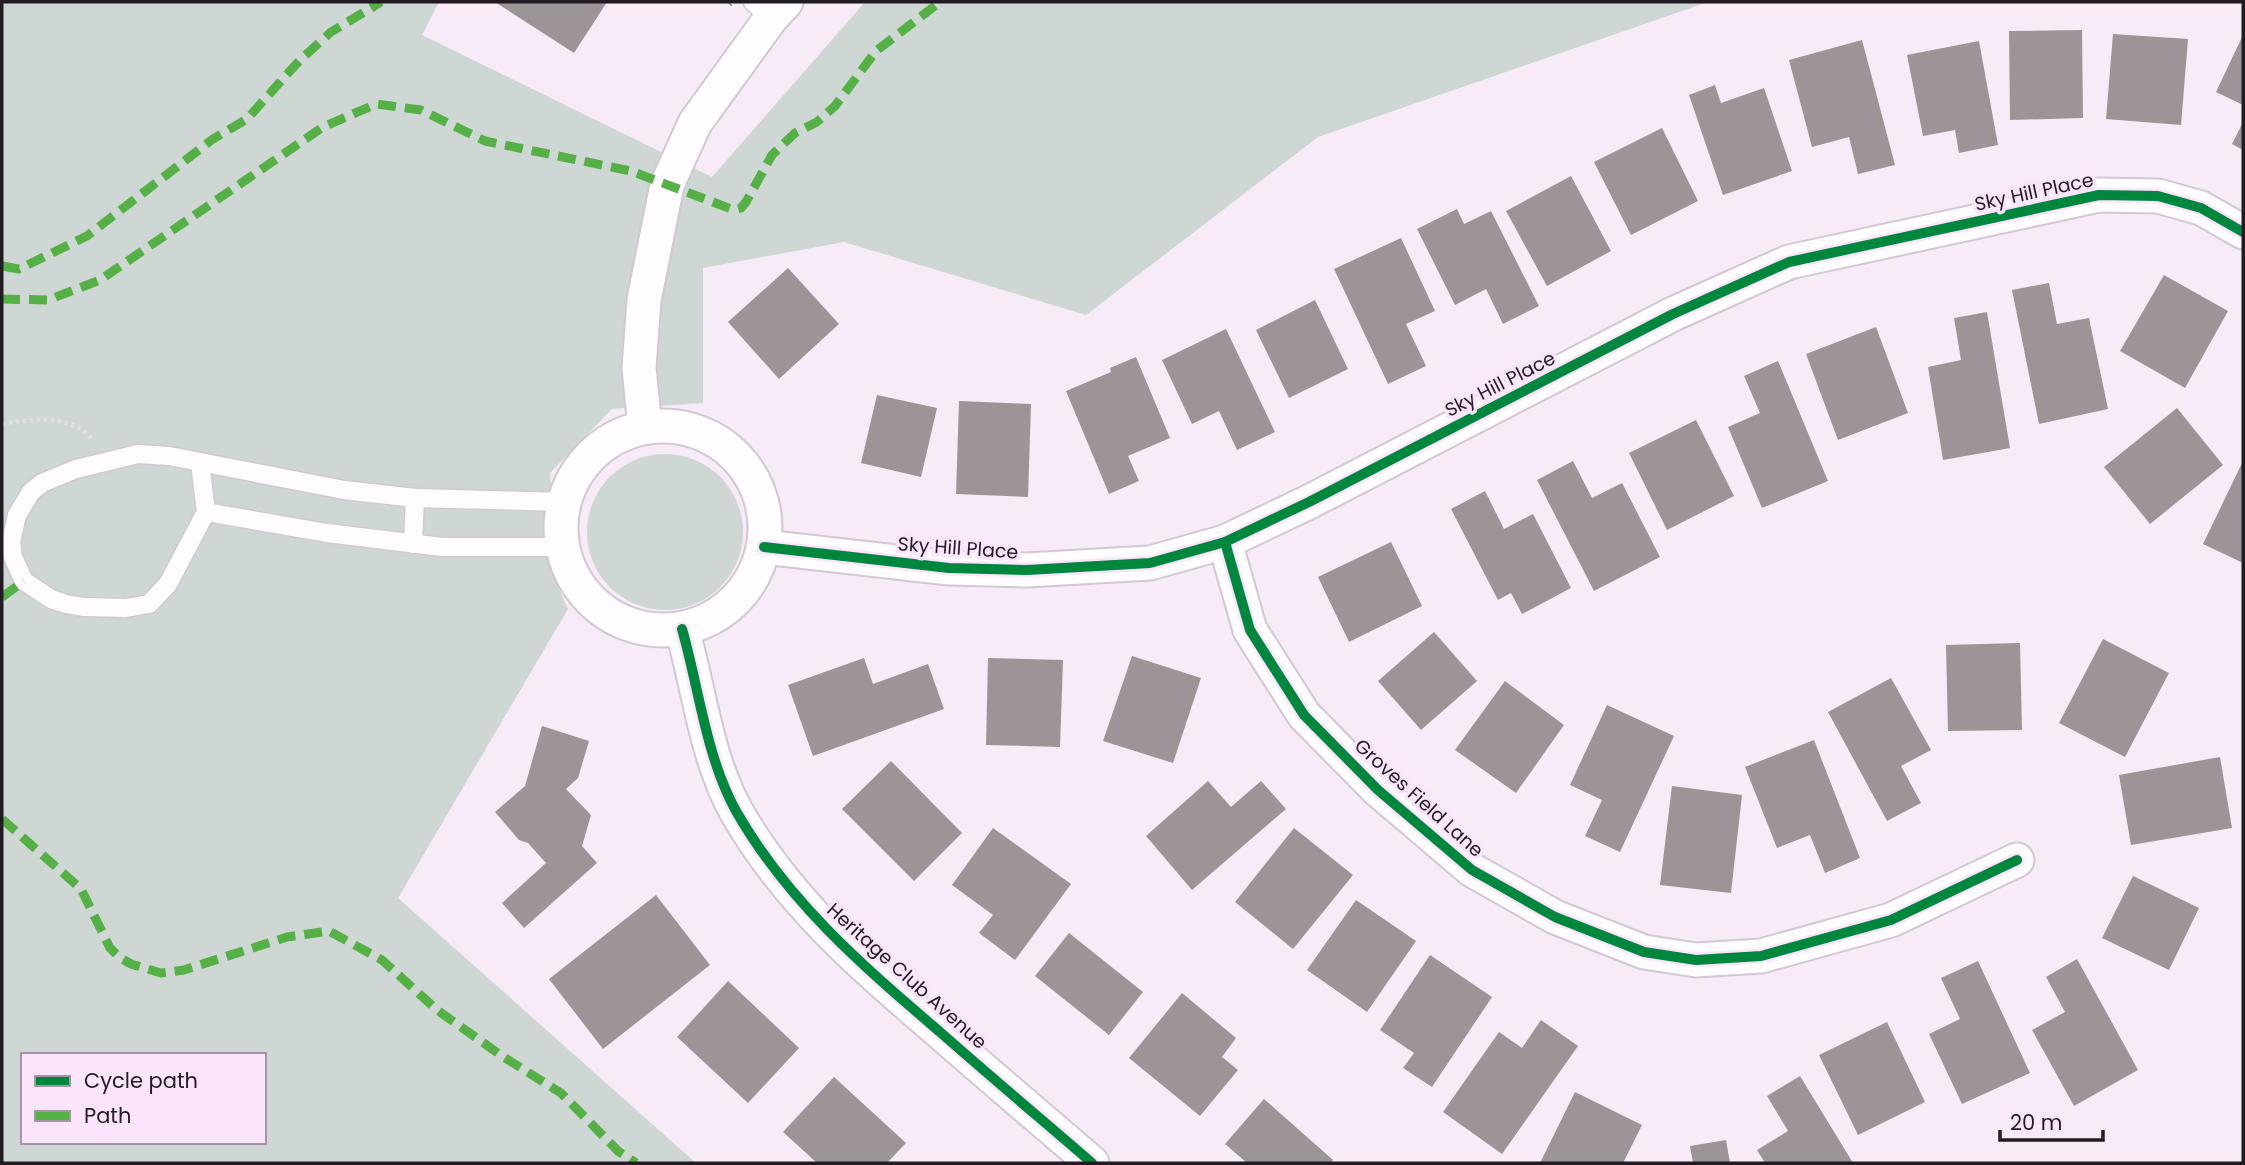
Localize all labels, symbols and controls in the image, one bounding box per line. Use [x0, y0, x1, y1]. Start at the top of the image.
street label: Sky Hill Place [1972, 166, 2096, 218]
street label: Sky Hill Place [1440, 345, 1560, 423]
street label: Sky Hill Place [897, 530, 1019, 566]
street label: Groves Field Lane [1349, 733, 1489, 863]
street label: Heritage Club Avenue [821, 897, 993, 1055]
legend [21, 1053, 266, 1144]
text: Cycle path [84, 1066, 198, 1095]
scale bar [2000, 1098, 2103, 1142]
text: Path [84, 1101, 131, 1130]
text: 20 m [2010, 1108, 2063, 1137]

